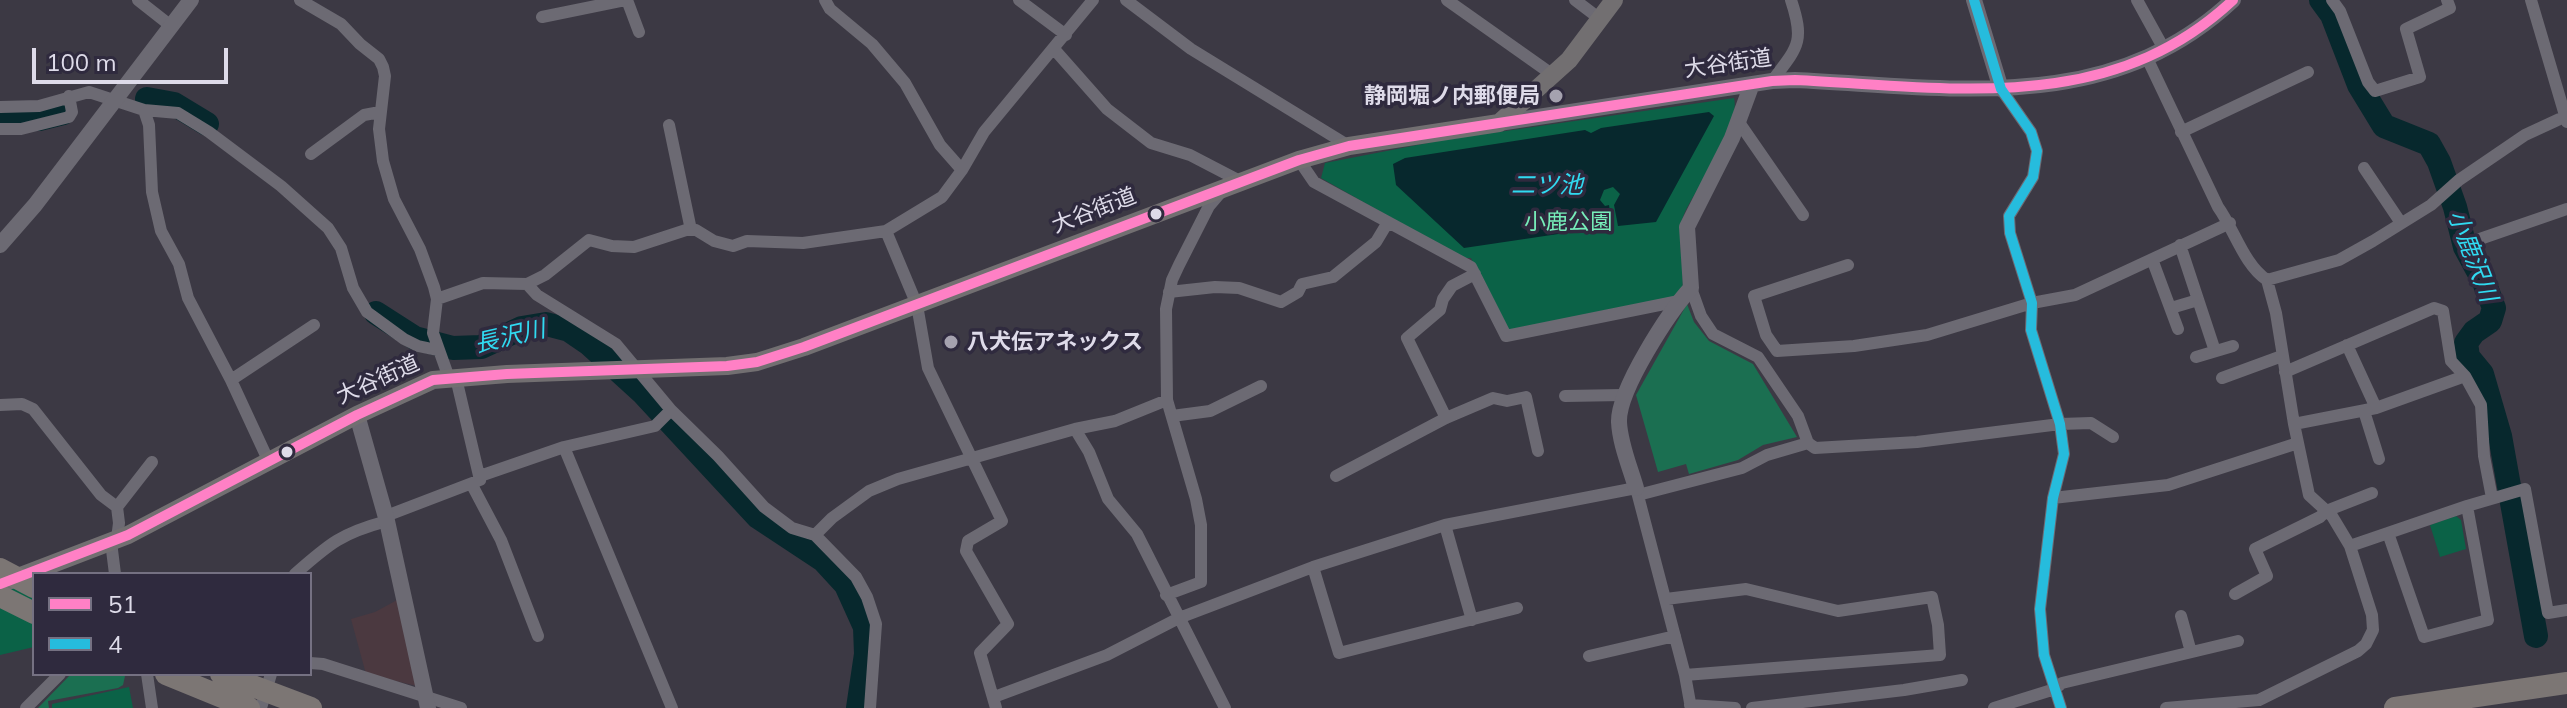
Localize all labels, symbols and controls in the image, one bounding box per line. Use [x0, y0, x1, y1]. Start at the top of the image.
scale bar [36, 32, 232, 82]
street label: 大谷街道 [1683, 45, 1773, 83]
text: 100 m [46, 47, 117, 77]
place label: 静岡堀ノ内郵便局 [1364, 83, 1540, 109]
marker: 静岡堀ノ内郵便局 [1547, 87, 1565, 105]
water label: 二ツ池 [1511, 172, 1583, 200]
street label: 大谷街道 [1048, 183, 1140, 239]
unlabelled marker [1148, 206, 1164, 222]
water label: 小鹿沢川 [2441, 206, 2503, 306]
park label: 小鹿公園 [1524, 209, 1612, 235]
water label: 長沢川 [472, 315, 548, 359]
place label: 八犬伝アネックス [967, 329, 1143, 355]
marker: 八犬伝アネックス [942, 333, 960, 351]
street label: 大谷街道 [332, 350, 424, 410]
unlabelled marker [279, 444, 295, 460]
legend [32, 572, 312, 676]
text: 51 [108, 589, 137, 619]
text: 4 [108, 629, 122, 659]

